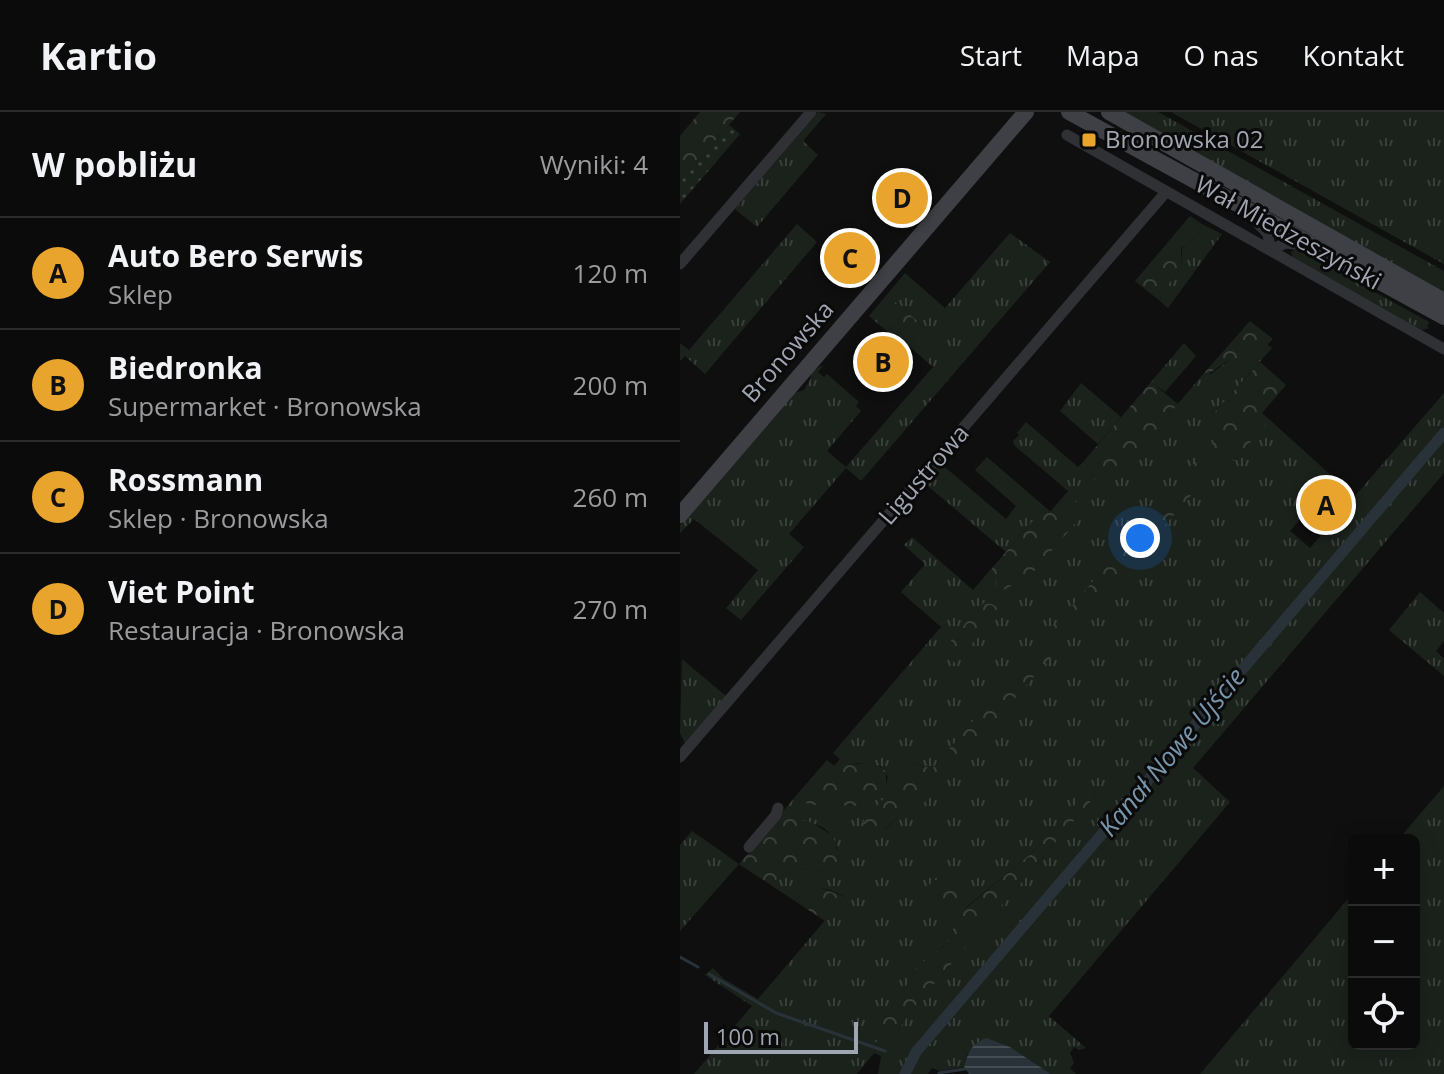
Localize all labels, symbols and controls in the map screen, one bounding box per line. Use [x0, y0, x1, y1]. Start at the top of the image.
text: Kartio [40, 29, 157, 81]
text: Start [960, 36, 1022, 74]
text: Mapa [1066, 36, 1139, 74]
text: O nas [1183, 36, 1259, 74]
text: Kontakt [1303, 36, 1404, 74]
place label: Bronowska 02 [1105, 122, 1264, 155]
marker: Bronowska 02 [1080, 131, 1098, 149]
text: W pobliżu [32, 141, 197, 187]
text: Wyniki: 4 [540, 146, 648, 182]
street label: Wał Miedzeszyński [1190, 167, 1388, 297]
pin: D [876, 168, 928, 228]
pin: C [824, 228, 876, 288]
text: Auto Bero Serwis [108, 235, 363, 276]
text: A [49, 255, 67, 291]
text: 120 m [573, 255, 648, 291]
text: Sklep [108, 276, 173, 312]
street label: Bronowska [733, 293, 840, 409]
pin: B [857, 332, 909, 392]
text: Biedronka [108, 347, 263, 388]
text: B [49, 367, 67, 403]
text: 200 m [573, 367, 648, 403]
text: Supermarket · Bronowska [108, 388, 422, 424]
street label: Ligustrowa [870, 417, 976, 531]
text: Rossmann [108, 459, 263, 500]
pin: A [1300, 475, 1352, 535]
text: C [50, 479, 66, 515]
text: 260 m [573, 479, 648, 515]
text: Sklep · Bronowska [108, 500, 329, 536]
your location [1120, 518, 1160, 558]
text: Viet Point [108, 571, 255, 612]
text: D [48, 591, 68, 627]
text: 270 m [573, 591, 648, 627]
text: Restauracja · Bronowska [108, 612, 405, 648]
water label: Kanał Nowe Ujście [1090, 659, 1253, 843]
map controls [1348, 834, 1420, 1050]
button: + [1348, 834, 1420, 906]
button: − [1348, 906, 1420, 978]
button: locate [1348, 978, 1420, 1050]
scale bar [704, 1018, 858, 1054]
text: 100 m [716, 1021, 780, 1051]

